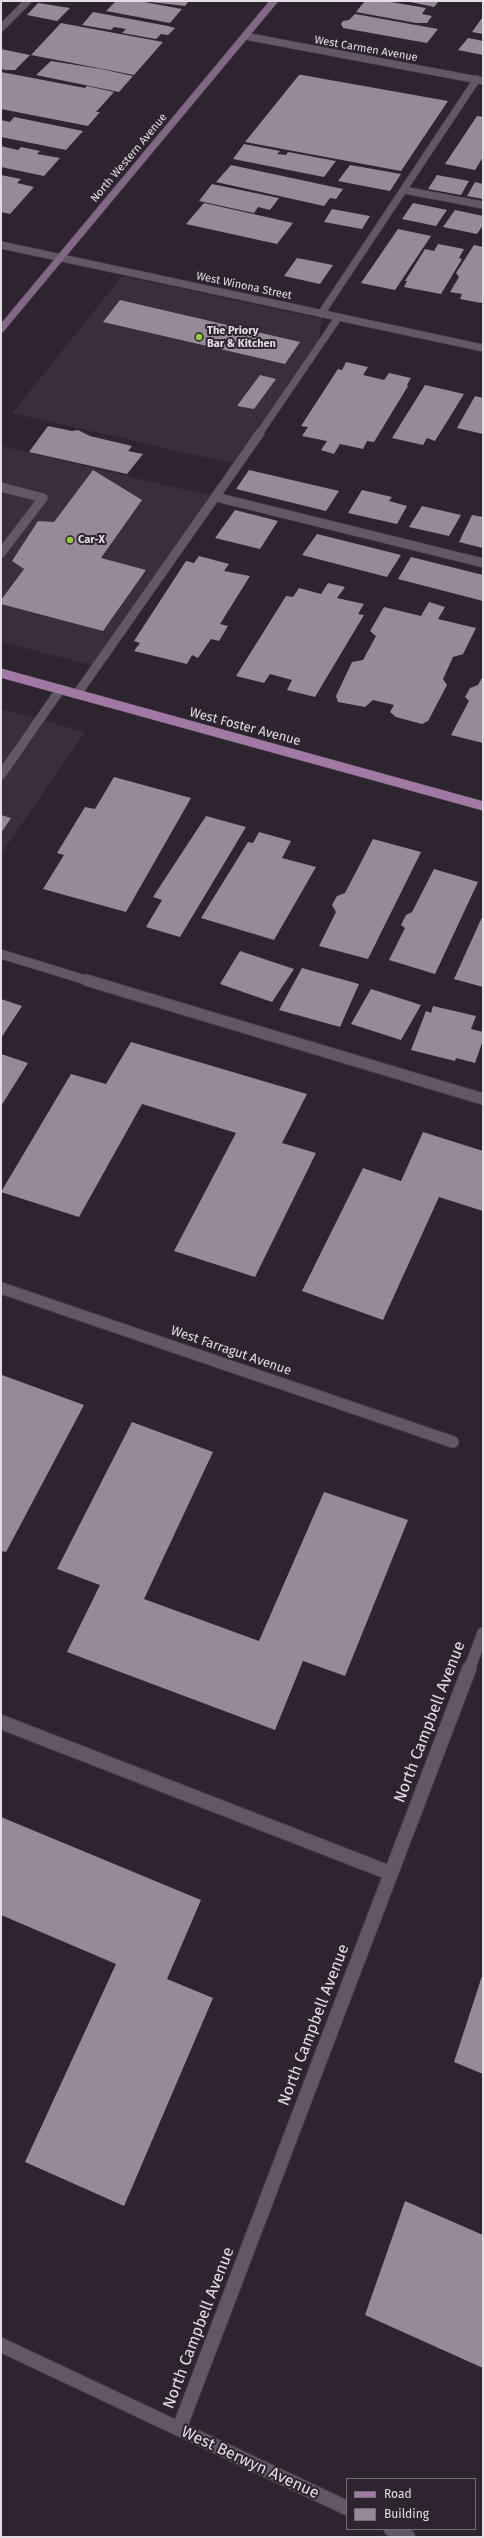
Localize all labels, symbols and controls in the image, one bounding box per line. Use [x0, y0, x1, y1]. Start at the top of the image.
street label: West Carmen Avenue [313, 33, 419, 65]
street label: North Western Avenue [88, 111, 170, 205]
street label: West Winona Street [195, 269, 293, 303]
place label: The Priory Bar & Kitchen [207, 324, 276, 350]
marker: The Priory Bar & Kitchen [194, 332, 204, 342]
place label: Car-X [78, 533, 105, 547]
marker: Car-X [65, 535, 75, 545]
street label: West Foster Avenue [188, 705, 302, 749]
street label: West Farragut Avenue [169, 1323, 293, 1379]
street label: North Campbell Avenue [390, 1639, 470, 1805]
street label: North Campbell Avenue [274, 1942, 354, 2108]
street label: North Campbell Avenue [159, 2245, 239, 2411]
street label: West Berwyn Avenue [178, 2423, 322, 2503]
legend [346, 2478, 476, 2530]
text: Road [384, 2487, 412, 2501]
text: Building [384, 2507, 429, 2521]

